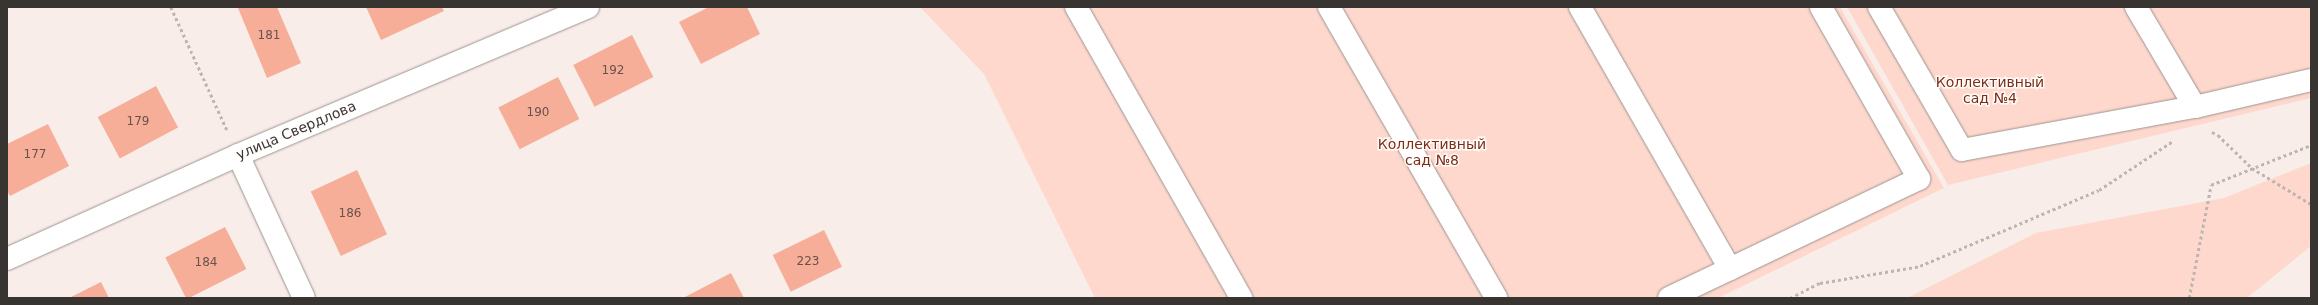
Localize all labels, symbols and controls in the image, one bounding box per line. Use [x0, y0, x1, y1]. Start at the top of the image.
house number: 181 [258, 29, 280, 43]
house number: 192 [602, 64, 624, 78]
park label: Коллективный сад №4 [1936, 74, 2044, 106]
street label: улица Свердлова [234, 97, 358, 163]
house number: 190 [527, 106, 549, 120]
house number: 179 [127, 115, 149, 129]
park label: Коллективный сад №8 [1378, 136, 1486, 168]
house number: 177 [24, 148, 46, 162]
house number: 186 [339, 207, 361, 221]
house number: 223 [797, 255, 819, 269]
house number: 184 [195, 256, 217, 270]

